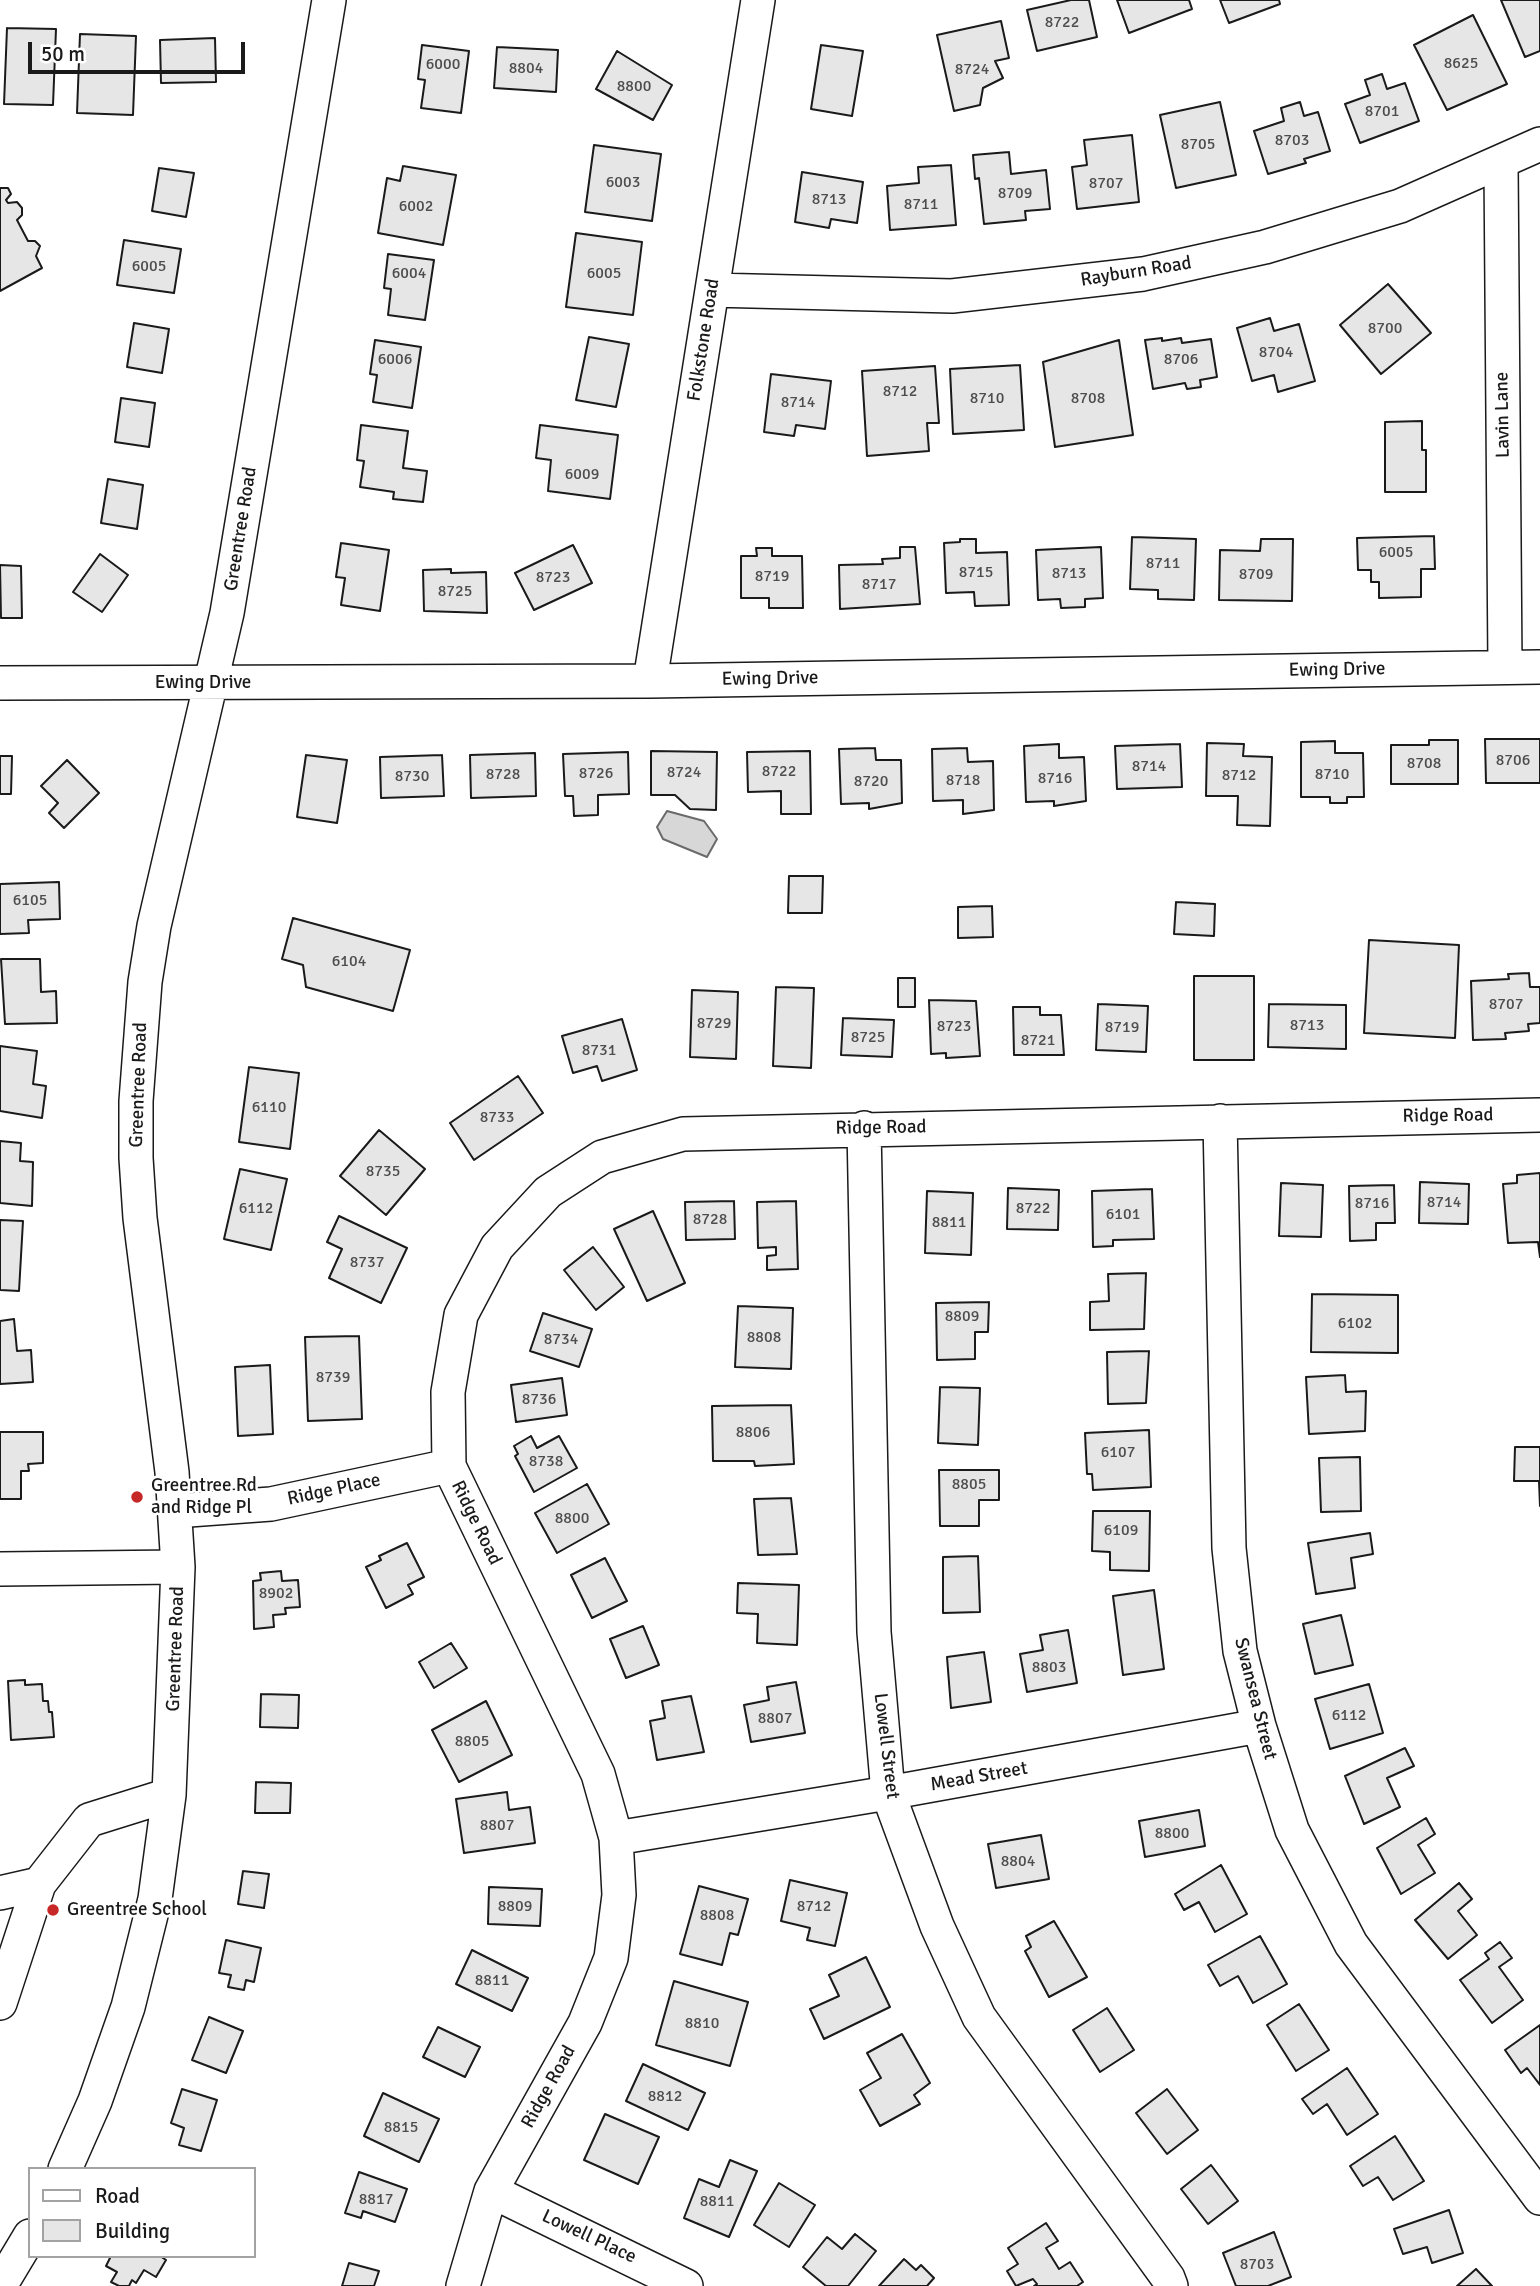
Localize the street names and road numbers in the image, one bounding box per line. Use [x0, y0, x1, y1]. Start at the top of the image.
street label: Rayburn Road [1079, 252, 1193, 292]
street label: Folkstone Road [683, 277, 725, 403]
street label: Lavin Lane [1491, 372, 1515, 458]
street label: Greentree Road [220, 465, 262, 593]
street label: Ewing Drive [1288, 658, 1386, 682]
street label: Ewing Drive [721, 667, 819, 691]
street label: Ewing Drive [155, 672, 251, 694]
street label: Greentree Road [125, 1022, 153, 1148]
street label: Ridge Road [1402, 1104, 1494, 1128]
street label: Ridge Road [835, 1116, 927, 1140]
street label: Ridge Place [285, 1469, 383, 1511]
street label: Ridge Road [446, 1477, 506, 1569]
street label: Greentree Road [162, 1586, 190, 1712]
street label: Swansea Street [1229, 1636, 1281, 1762]
street label: Lowell Street [868, 1692, 904, 1800]
street label: Mead Street [929, 1757, 1029, 1797]
street label: Ridge Road [517, 2042, 581, 2132]
street label: Lowell Place [538, 2205, 640, 2269]

